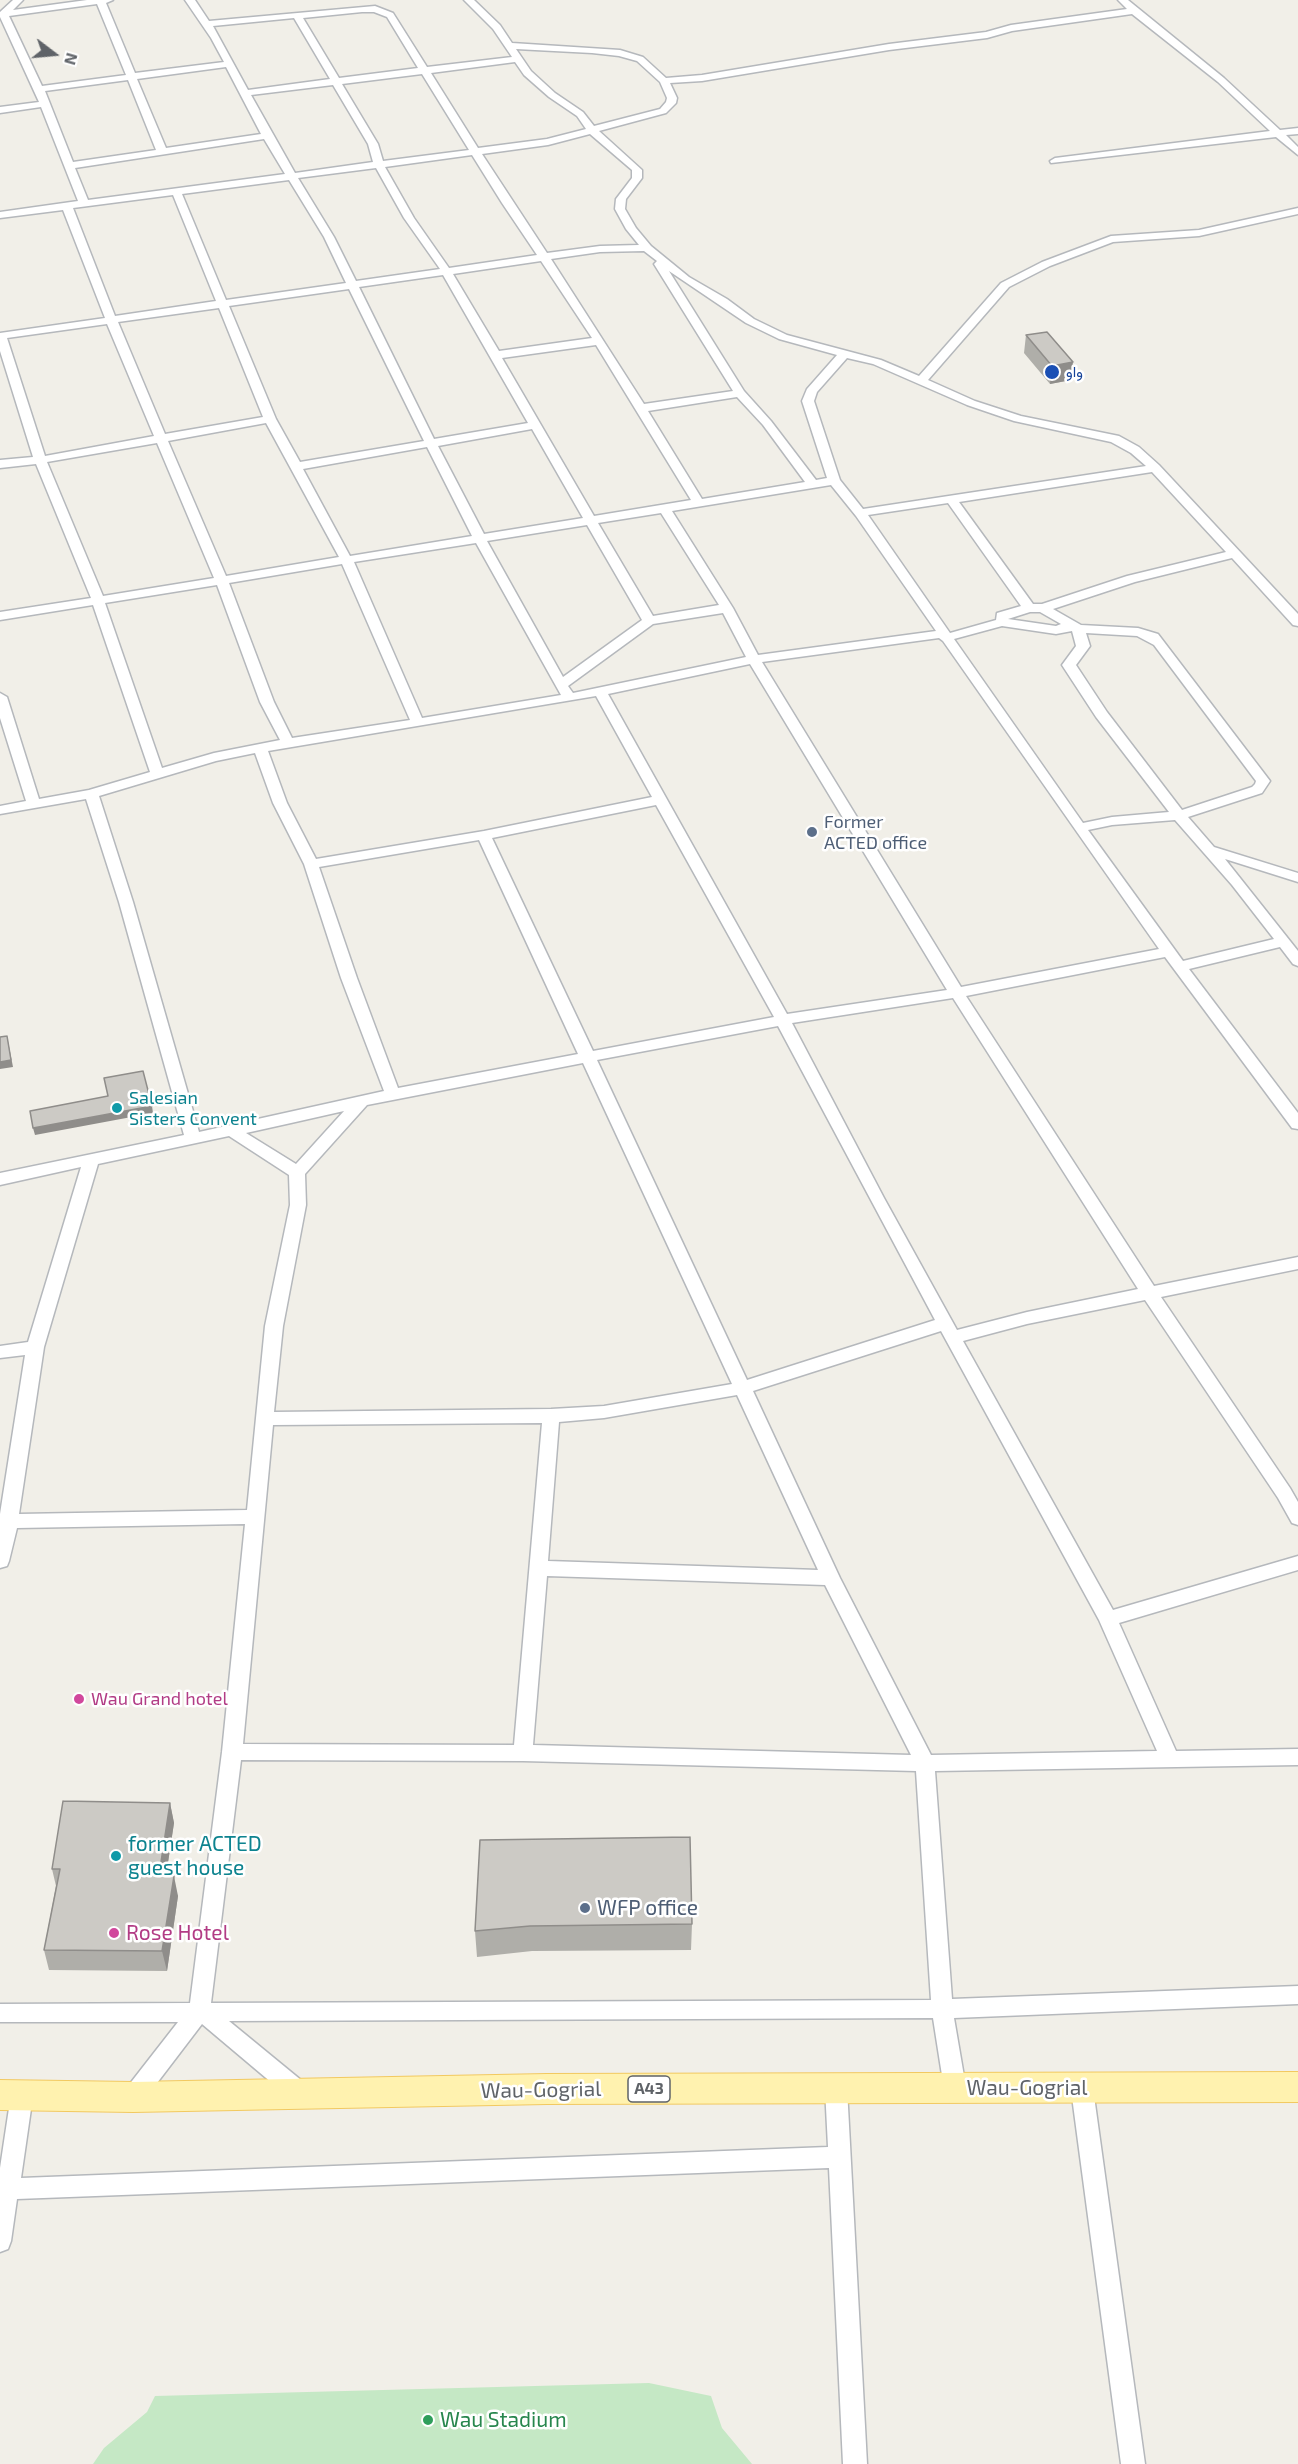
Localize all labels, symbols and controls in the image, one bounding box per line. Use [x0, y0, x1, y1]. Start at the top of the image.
north arrow [24, 24, 84, 84]
text: N [61, 51, 83, 67]
marker: واو [1043, 363, 1061, 381]
place label: واو [1066, 363, 1083, 381]
place label: Former ACTED office [824, 811, 927, 854]
marker: Former ACTED office [805, 825, 819, 839]
place label: Salesian Sisters Convent [129, 1087, 257, 1130]
marker: Salesian Sisters Convent [110, 1101, 124, 1115]
place label: Wau Grand hotel [91, 1688, 228, 1710]
marker: Wau Grand hotel [72, 1692, 86, 1706]
place label: former ACTED guest house [128, 1831, 262, 1881]
marker: former ACTED guest house [109, 1849, 123, 1863]
place label: WFP office [597, 1895, 698, 1921]
marker: WFP office [578, 1901, 592, 1915]
place label: Rose Hotel [126, 1920, 229, 1946]
marker: Rose Hotel [107, 1926, 121, 1940]
street label: Wau-Gogrial [967, 2075, 1087, 2101]
street label: Wau-Gogrial [480, 2076, 602, 2104]
road number: A43 [628, 2076, 670, 2102]
place label: Wau Stadium [440, 2407, 567, 2433]
marker: Wau Stadium [421, 2413, 435, 2427]

